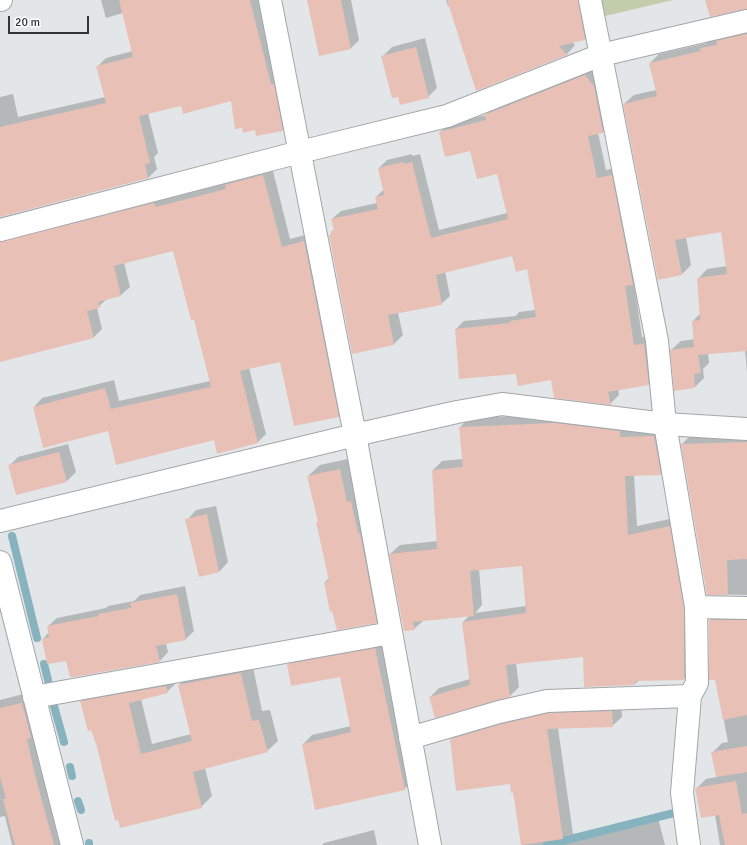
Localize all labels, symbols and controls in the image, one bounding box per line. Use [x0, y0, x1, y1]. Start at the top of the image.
scale bar [10, 8, 91, 34]
text: 20 m [15, 15, 40, 30]

